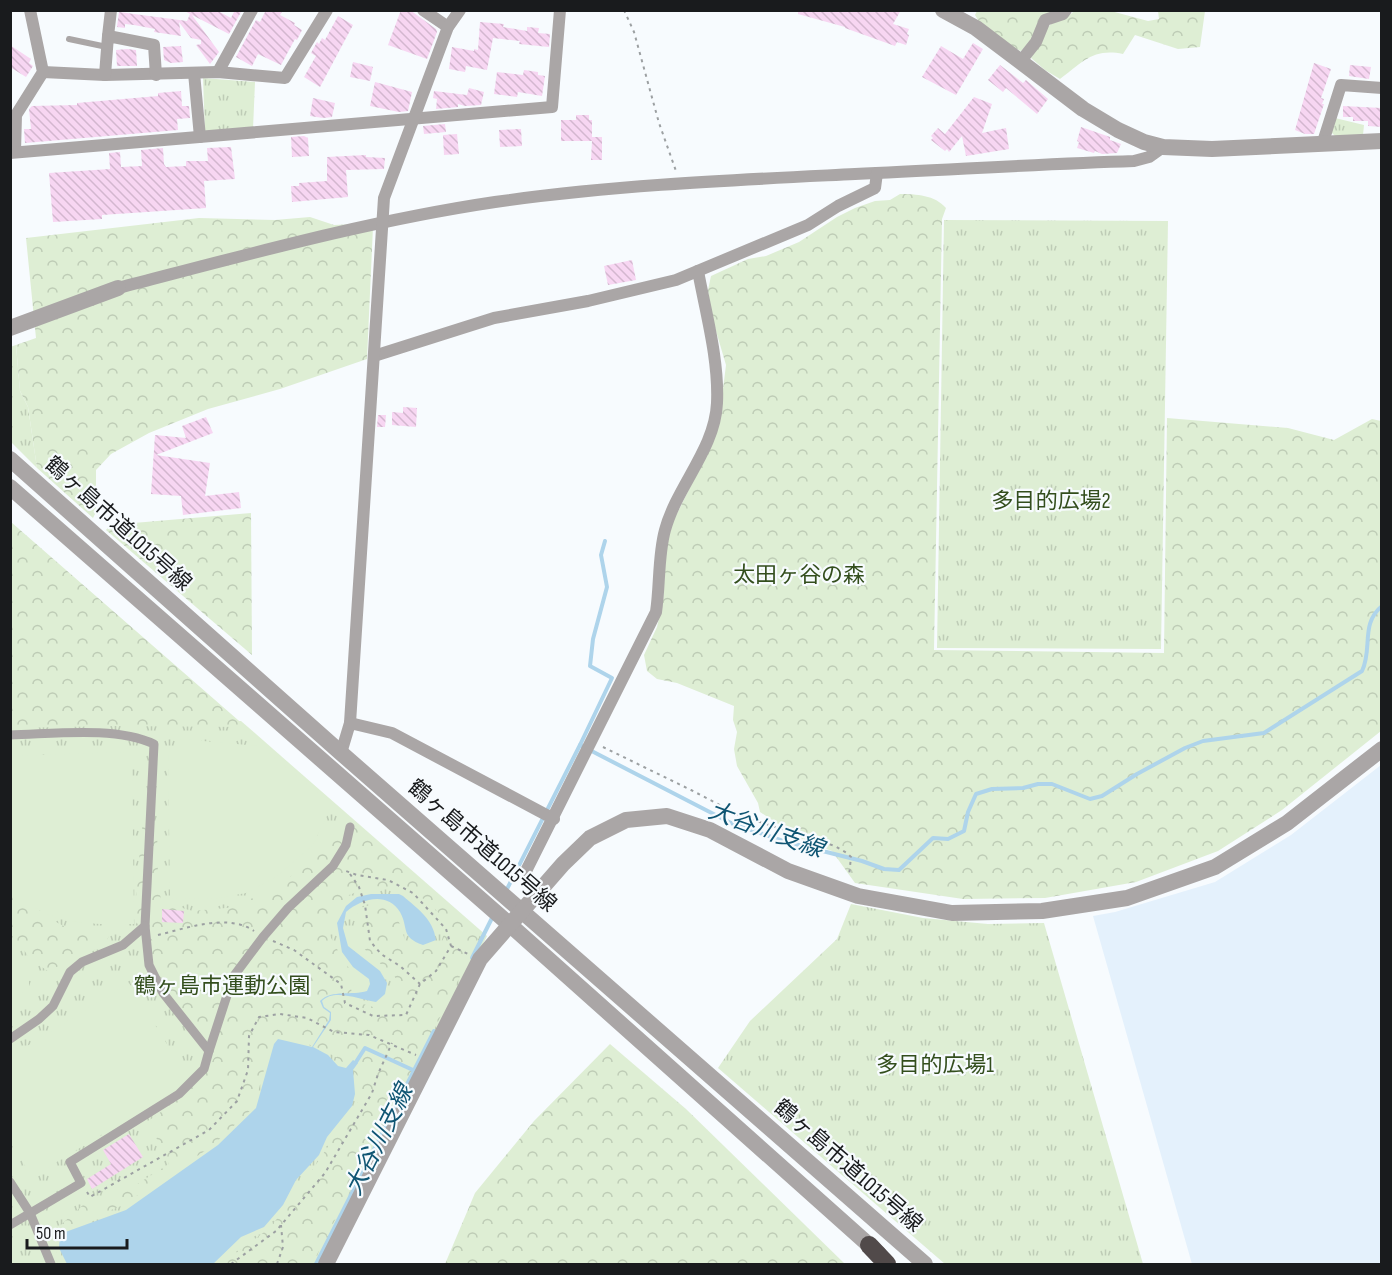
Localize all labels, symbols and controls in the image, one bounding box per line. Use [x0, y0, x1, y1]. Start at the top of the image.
street label: 鶴ヶ島市道1015号線 [39, 451, 197, 597]
park label: 多目的広場2 [991, 488, 1111, 515]
park label: 太田ヶ谷の森 [733, 562, 865, 589]
street label: 鶴ヶ島市道1015号線 [402, 774, 562, 918]
water label: 大谷川支線 [705, 796, 830, 865]
park label: 鶴ヶ島市運動公園 [134, 973, 310, 1000]
park label: 多目的広場1 [876, 1052, 994, 1079]
water label: 大谷川支線 [339, 1077, 421, 1200]
street label: 鶴ヶ島市道1015号線 [768, 1094, 928, 1238]
scale bar [27, 1212, 128, 1250]
text: 50 m [36, 1223, 66, 1244]

